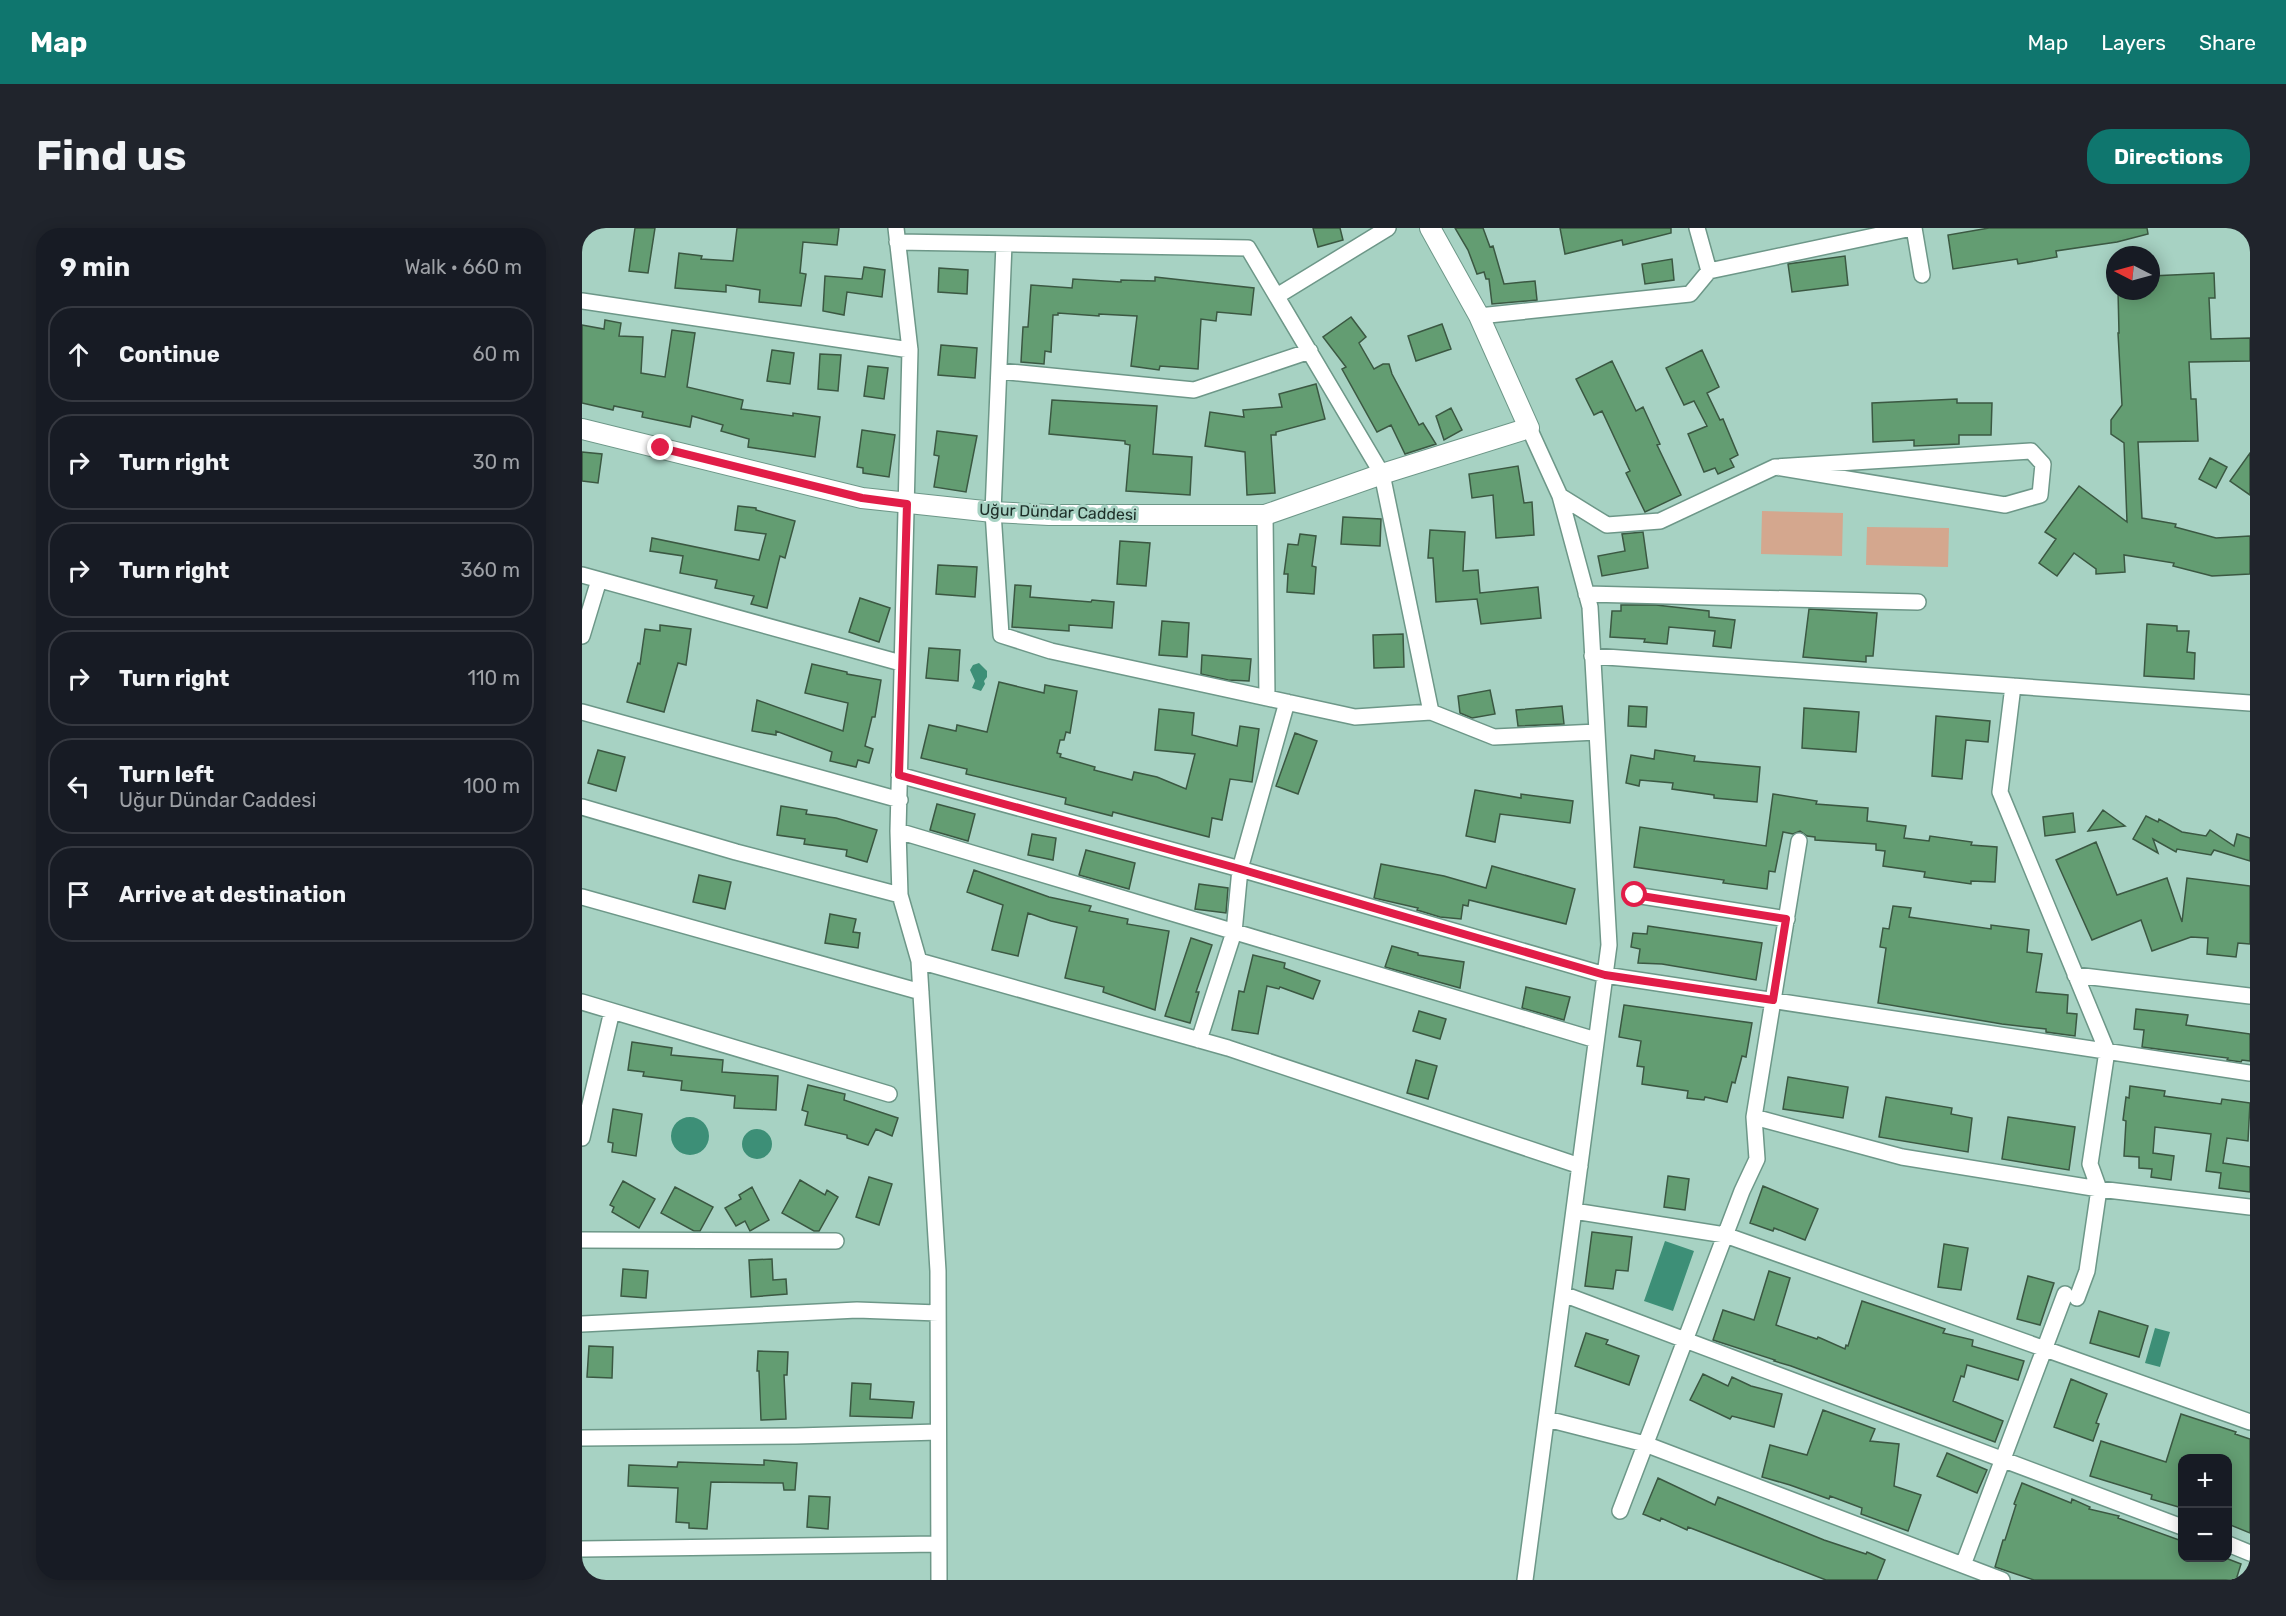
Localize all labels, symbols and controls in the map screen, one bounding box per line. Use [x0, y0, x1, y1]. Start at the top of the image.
text: Map [30, 26, 87, 59]
text: Map [2027, 30, 2068, 55]
text: Layers [2101, 30, 2166, 55]
text: Share [2199, 30, 2256, 55]
button: Directions [2087, 129, 2250, 184]
text: Find us [36, 131, 187, 181]
north arrow [2106, 246, 2160, 300]
text: 9 min [60, 252, 130, 283]
text: Walk · 660 m [404, 255, 522, 279]
icon: ahead [62, 338, 95, 371]
text: Continue [119, 341, 220, 368]
text: 60 m [473, 342, 520, 366]
route end [647, 434, 673, 460]
icon: right [62, 446, 95, 479]
text: Turn right [119, 449, 229, 476]
text: 30 m [473, 450, 520, 474]
street label: Uğur Dündar Caddesi [979, 500, 1137, 524]
icon: right [62, 554, 95, 587]
text: Turn right [119, 557, 229, 584]
text: 360 m [461, 558, 520, 582]
icon: right [62, 662, 95, 695]
text: Turn right [119, 665, 229, 692]
text: 110 m [468, 666, 520, 690]
text: Turn left [119, 761, 214, 788]
icon: left [62, 770, 95, 803]
text: 100 m [463, 774, 520, 798]
text: Uğur Dündar Caddesi [119, 788, 316, 812]
icon: arrive [62, 878, 95, 911]
text: Arrive at destination [119, 881, 346, 908]
route start [1621, 881, 1647, 907]
map controls [2178, 1454, 2232, 1562]
button: + [2178, 1454, 2232, 1508]
button: − [2178, 1508, 2232, 1562]

